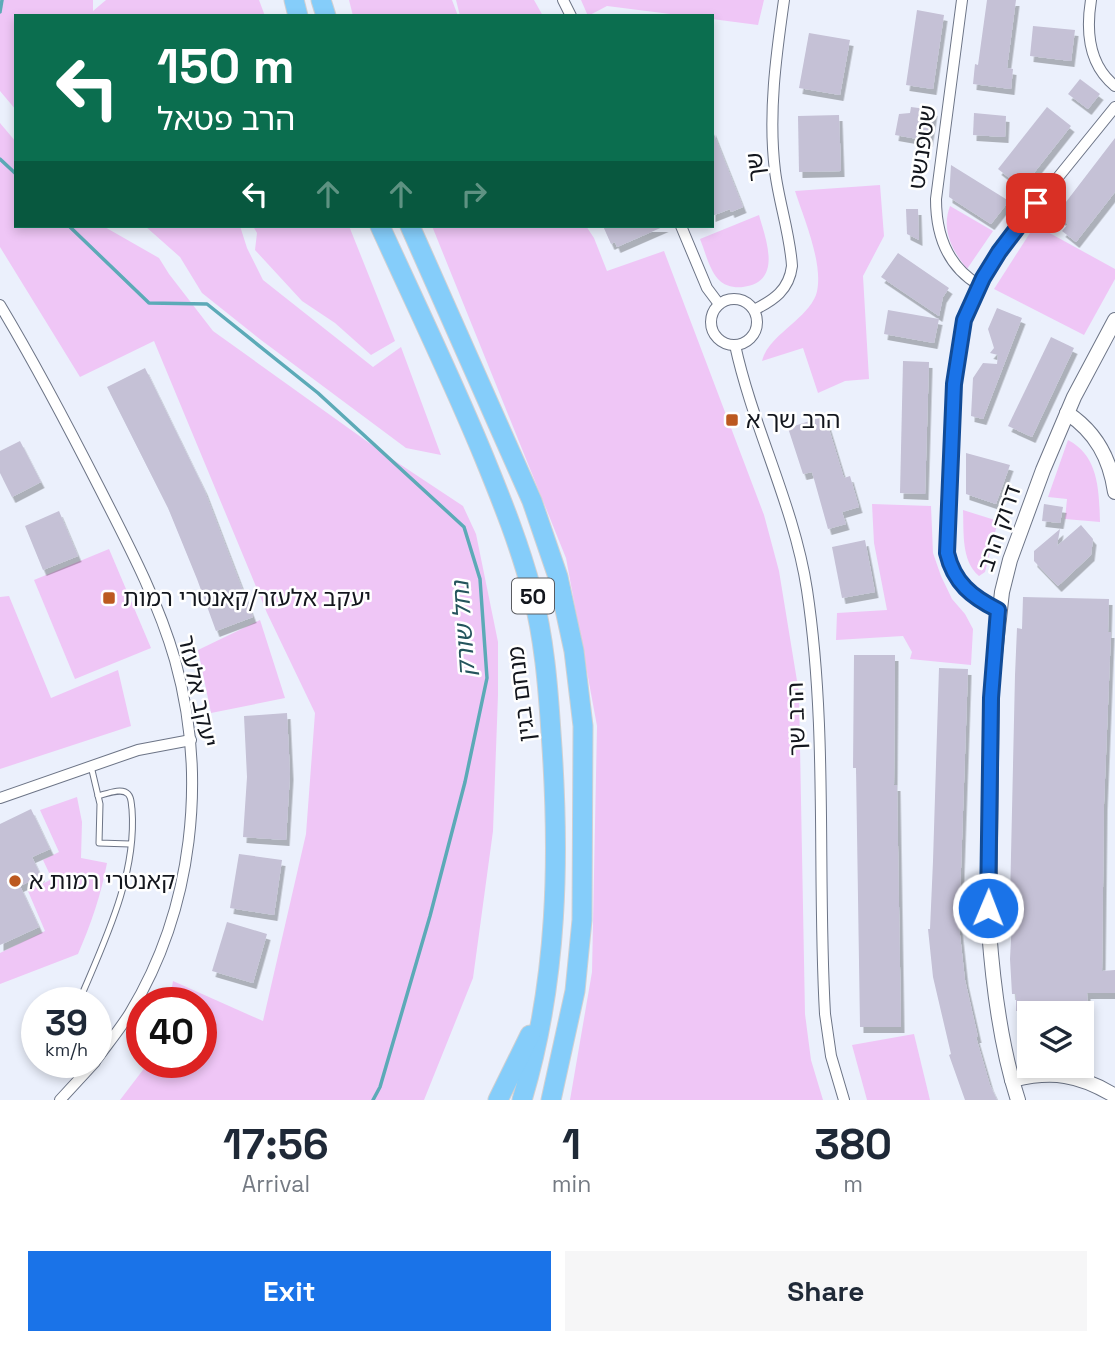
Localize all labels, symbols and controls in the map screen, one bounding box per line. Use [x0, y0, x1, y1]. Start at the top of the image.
text: 150 m [157, 35, 295, 97]
icon: left [42, 42, 133, 133]
text: הרב פטאל [157, 99, 295, 139]
street label: שטפנשט [901, 103, 943, 191]
street label: שך [738, 151, 772, 183]
pin [1006, 173, 1066, 233]
icon: left [236, 175, 274, 213]
icon: ahead [309, 175, 347, 213]
icon: ahead [382, 175, 420, 213]
icon: right [455, 175, 493, 213]
icon: arrive [1017, 184, 1055, 222]
place label: הרב שך א [746, 405, 840, 435]
marker: הרב שך א [724, 412, 740, 428]
street label: דרוק הרב [970, 481, 1028, 575]
water label: נחל שורק [444, 578, 482, 678]
road number: 50 [512, 578, 554, 614]
place label: יעקב אלעזר/קאנטרי רמות [123, 583, 371, 613]
marker: יעקב אלעזר/קאנטרי רמות [101, 590, 117, 606]
street label: יעקב אלעזר [172, 632, 224, 750]
street label: מנחם בגין [500, 644, 542, 744]
street label: הרב שך [780, 682, 812, 756]
place label: קאנטרי רמות א [29, 866, 175, 896]
position arrow [951, 871, 1025, 945]
marker: קאנטרי רמות א [7, 873, 23, 889]
speed limit sign: 40 [126, 987, 217, 1078]
text: 39 [45, 1001, 88, 1045]
map controls [1017, 1001, 1094, 1078]
button: layers [1017, 1001, 1094, 1078]
text: km/h [45, 1038, 88, 1061]
text: 17:56 [223, 1118, 329, 1171]
text: 1 [562, 1118, 581, 1171]
text: 380 [814, 1118, 892, 1171]
text: Arrival [242, 1169, 310, 1199]
text: min [552, 1169, 591, 1199]
text: m [843, 1169, 863, 1199]
button: Exit [28, 1251, 551, 1331]
button: Share [565, 1251, 1087, 1331]

